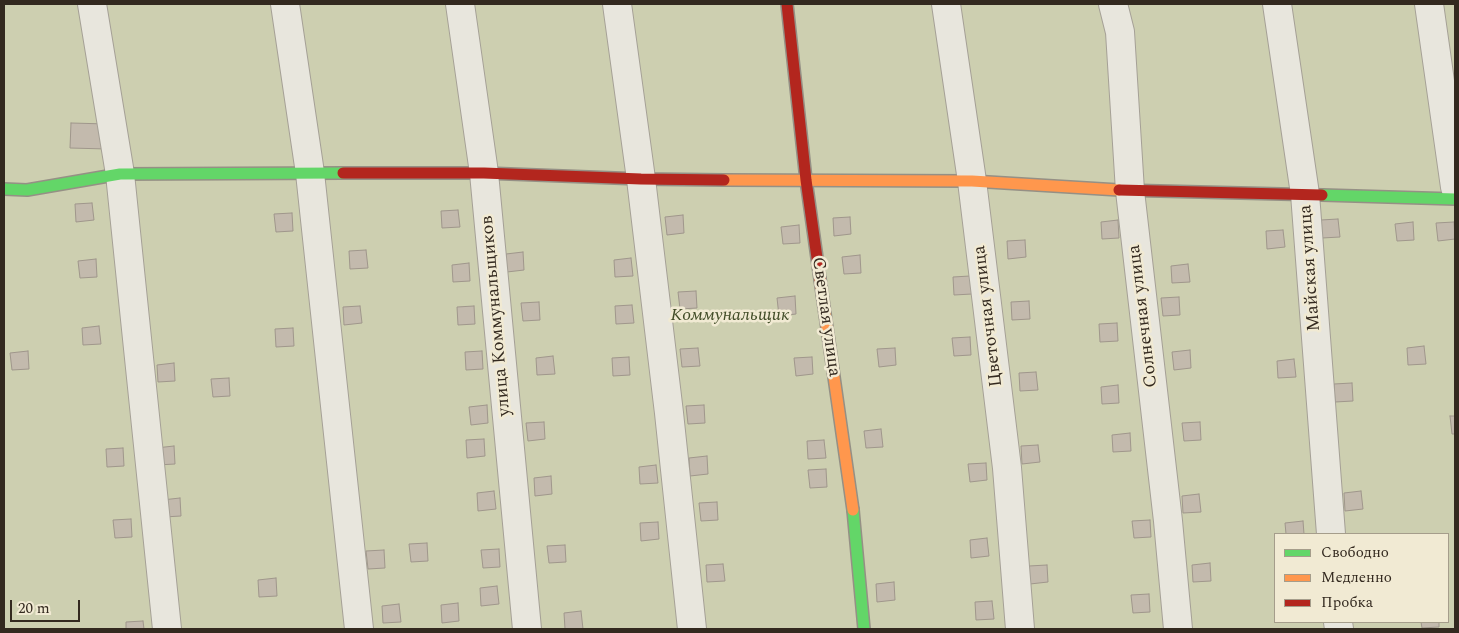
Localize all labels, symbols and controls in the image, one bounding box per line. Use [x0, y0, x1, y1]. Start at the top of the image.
street label: Майская улица [1296, 204, 1326, 332]
street label: улица Коммунальщиков [477, 215, 517, 417]
street label: Солнечная улица [1125, 243, 1163, 389]
street label: Цветочная улица [970, 244, 1008, 388]
street label: Светлая улица [806, 256, 844, 378]
park label: Коммунальщик [671, 305, 789, 327]
legend [1274, 533, 1449, 623]
text: Свободно [1321, 541, 1389, 564]
text: Медленно [1321, 566, 1392, 589]
scale bar [12, 590, 82, 622]
text: Пробка [1321, 591, 1373, 614]
text: 20 m [18, 597, 50, 620]

